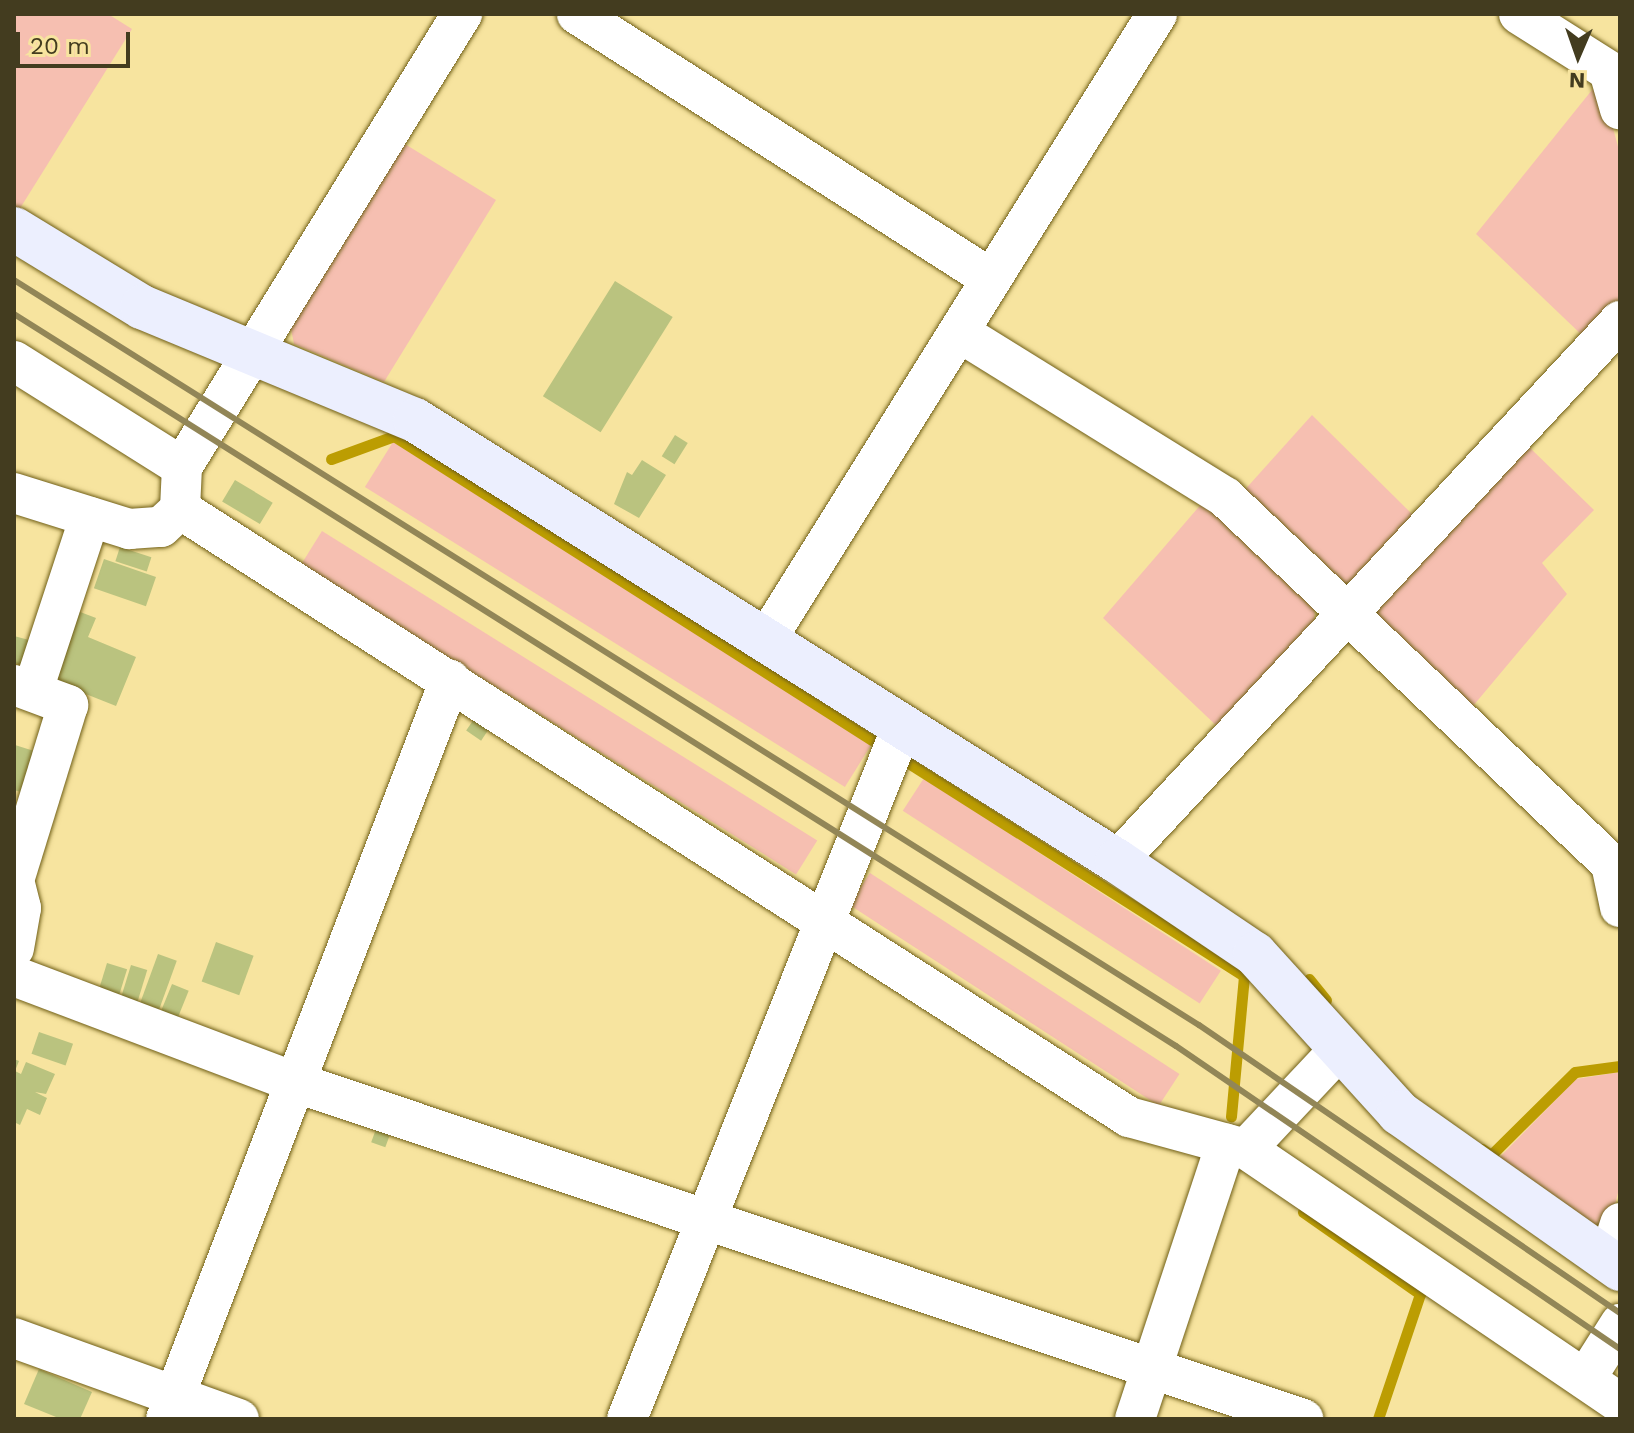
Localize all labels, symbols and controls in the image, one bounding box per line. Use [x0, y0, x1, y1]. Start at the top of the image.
scale bar [20, 16, 134, 66]
north arrow [1538, 16, 1618, 96]
text: 20 m [30, 32, 90, 60]
text: N [1569, 68, 1586, 93]

